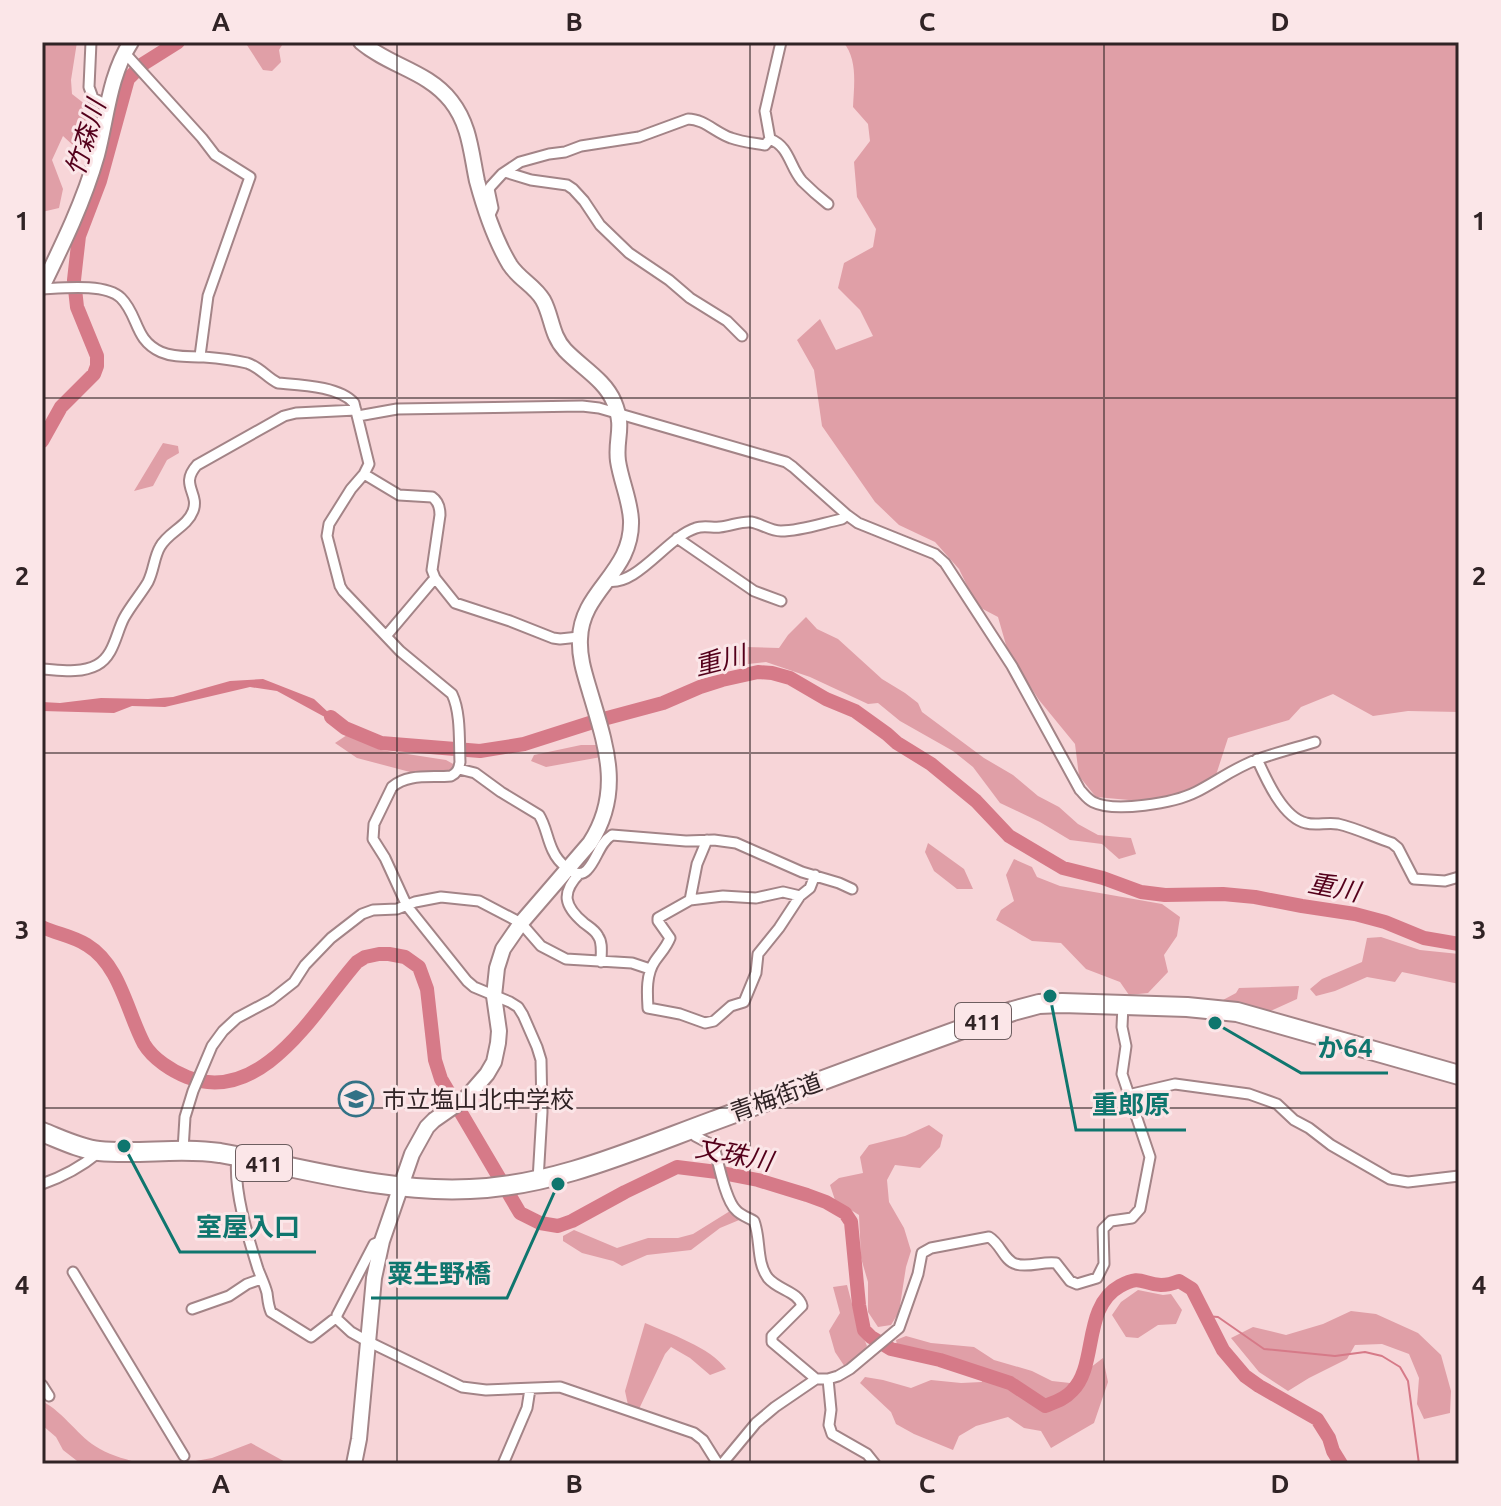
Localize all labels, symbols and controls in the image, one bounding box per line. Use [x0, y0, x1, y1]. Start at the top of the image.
text: A [212, 7, 231, 36]
text: B [565, 7, 583, 36]
text: C [919, 7, 936, 36]
text: D [1271, 7, 1289, 36]
water label: 竹森川 [60, 94, 111, 180]
text: 1 [15, 206, 29, 235]
text: 1 [1472, 206, 1486, 235]
text: 2 [15, 561, 29, 590]
text: 2 [1472, 561, 1486, 590]
water label: 重川 [691, 639, 752, 680]
water label: 重川 [1306, 868, 1365, 907]
text: 3 [15, 915, 29, 944]
text: 3 [1472, 915, 1486, 944]
road number: 411 [955, 1003, 1011, 1039]
callout: か64 [1301, 1023, 1388, 1073]
text: か64 [1317, 1033, 1373, 1062]
street label: 青梅街道 [726, 1068, 826, 1126]
school or university icon: 市立塩山北中学校 [337, 1080, 375, 1118]
callout: 重郎原 [1076, 1080, 1186, 1130]
place label: 市立塩山北中学校 [382, 1086, 574, 1113]
text: 重郎原 [1092, 1090, 1170, 1119]
water label: 文珠川 [693, 1132, 778, 1176]
road number: 411 [236, 1145, 292, 1181]
callout: 室屋入口 [180, 1202, 316, 1252]
text: 室屋入口 [196, 1212, 300, 1241]
callout: 粟生野橋 [371, 1248, 507, 1298]
text: 粟生野橋 [387, 1259, 491, 1288]
text: 4 [15, 1270, 29, 1299]
text: 4 [1472, 1270, 1486, 1299]
text: A [212, 1469, 231, 1498]
text: B [565, 1469, 583, 1498]
text: C [919, 1469, 936, 1498]
text: D [1271, 1469, 1289, 1498]

